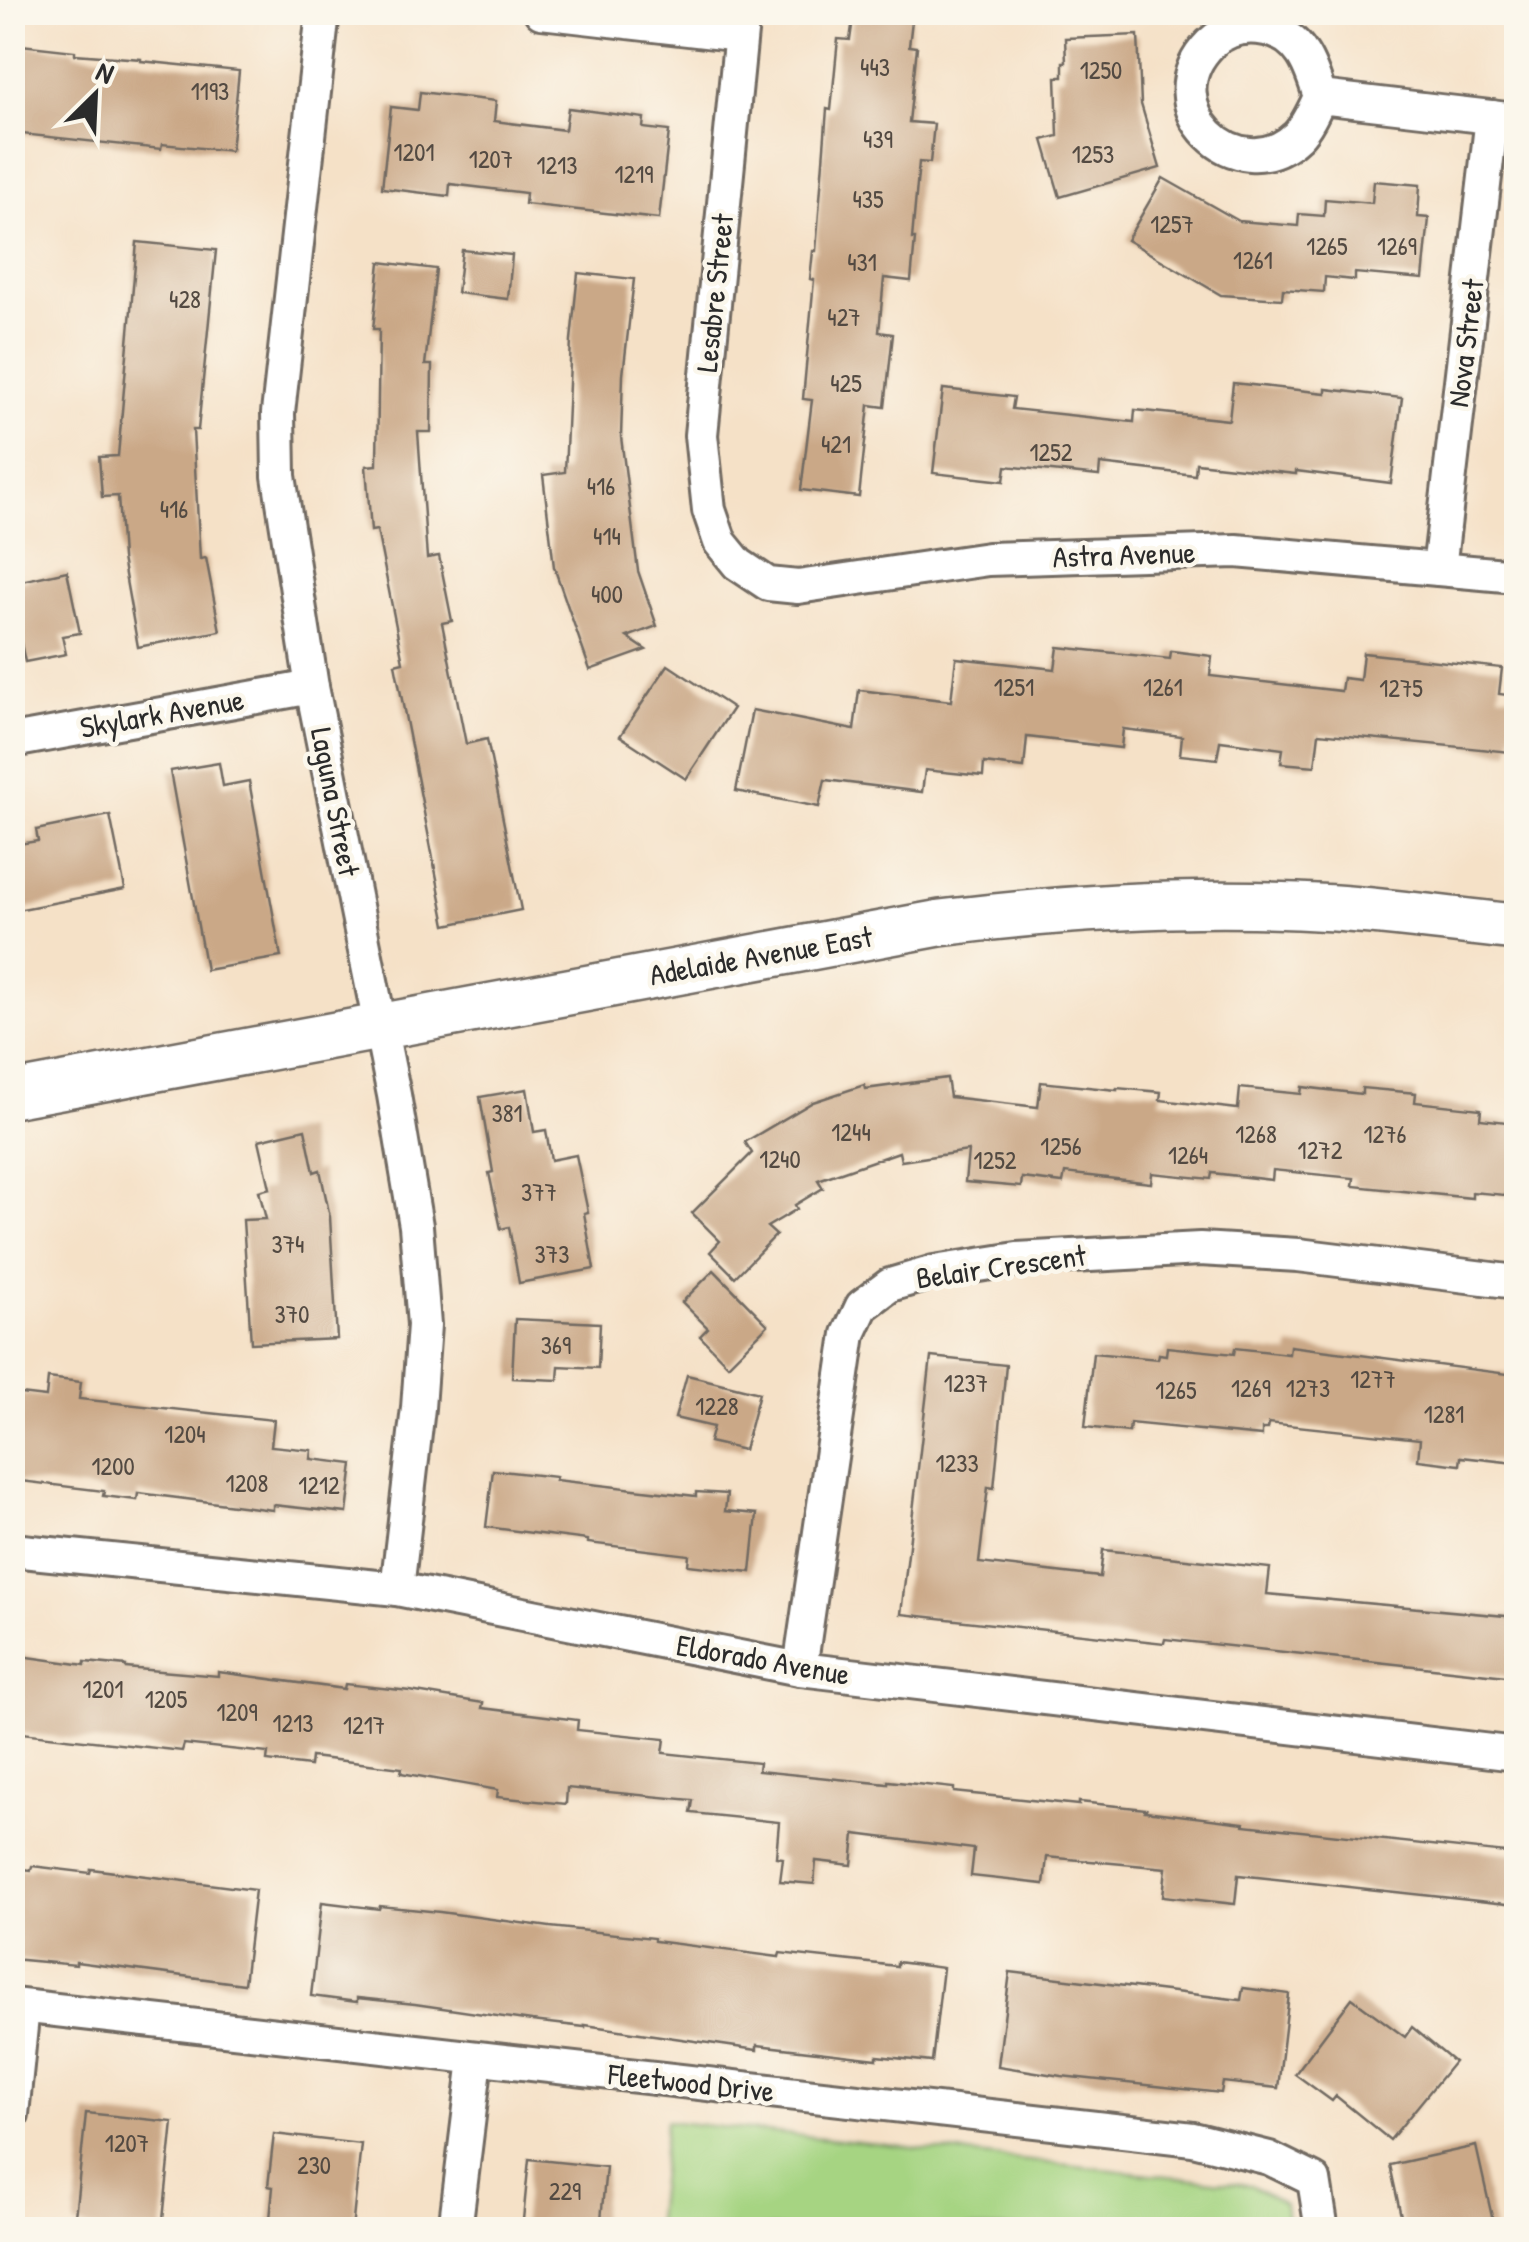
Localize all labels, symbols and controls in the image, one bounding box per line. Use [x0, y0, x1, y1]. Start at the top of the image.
north arrow [45, 45, 145, 145]
house number: 443 [860, 50, 890, 84]
text: N [91, 52, 120, 93]
house number: 1250 [1080, 53, 1122, 87]
house number: 1193 [191, 74, 229, 108]
house number: 439 [863, 122, 893, 156]
house number: 1201 [393, 135, 435, 169]
house number: 1253 [1072, 137, 1114, 171]
house number: 1207 [469, 142, 513, 176]
house number: 1213 [536, 148, 578, 182]
house number: 1219 [614, 157, 654, 191]
house number: 435 [852, 182, 884, 216]
house number: 1257 [1150, 207, 1194, 241]
street label: Lesabre Street [686, 211, 742, 374]
house number: 1265 [1306, 229, 1348, 263]
house number: 1269 [1377, 229, 1417, 263]
house number: 1261 [1233, 243, 1273, 277]
house number: 431 [847, 245, 877, 279]
street label: Nova Street [1437, 276, 1493, 409]
house number: 428 [169, 282, 201, 316]
house number: 427 [827, 300, 861, 334]
house number: 425 [830, 366, 862, 400]
house number: 421 [821, 427, 851, 461]
house number: 1252 [1029, 435, 1073, 469]
house number: 416 [587, 469, 615, 503]
house number: 416 [160, 492, 188, 526]
house number: 414 [593, 519, 621, 553]
street label: Astra Avenue [1052, 532, 1196, 576]
house number: 400 [591, 577, 623, 611]
house number: 1251 [994, 670, 1034, 704]
house number: 1261 [1143, 670, 1183, 704]
house number: 1275 [1379, 671, 1423, 705]
street label: Skylark Avenue [77, 679, 247, 747]
street label: Laguna Street [302, 724, 370, 880]
street label: Adelaide Avenue East [646, 916, 876, 994]
house number: 381 [491, 1096, 523, 1130]
house number: 1244 [831, 1115, 871, 1149]
house number: 1268 [1235, 1117, 1277, 1151]
house number: 1276 [1363, 1117, 1407, 1151]
house number: 1256 [1040, 1129, 1082, 1163]
house number: 1272 [1298, 1133, 1343, 1167]
house number: 1264 [1168, 1138, 1208, 1172]
house number: 1240 [759, 1142, 801, 1176]
house number: 1252 [973, 1143, 1017, 1177]
house number: 377 [521, 1175, 557, 1209]
house number: 374 [272, 1227, 304, 1261]
street label: Belair Crescent [913, 1234, 1089, 1298]
house number: 373 [535, 1237, 569, 1271]
house number: 370 [275, 1297, 309, 1331]
house number: 369 [541, 1328, 571, 1362]
house number: 1277 [1350, 1362, 1396, 1396]
house number: 1237 [944, 1366, 988, 1400]
house number: 1269 [1231, 1371, 1271, 1405]
house number: 1273 [1286, 1371, 1330, 1405]
house number: 1265 [1155, 1373, 1197, 1407]
house number: 1228 [695, 1389, 739, 1423]
house number: 1281 [1424, 1397, 1464, 1431]
house number: 1204 [164, 1417, 206, 1451]
house number: 1233 [935, 1446, 979, 1480]
house number: 1200 [91, 1449, 135, 1483]
house number: 1208 [226, 1466, 268, 1500]
house number: 1212 [298, 1468, 340, 1502]
street label: Eldorado Avenue [673, 1624, 853, 1694]
house number: 1201 [82, 1672, 124, 1706]
house number: 1205 [145, 1682, 188, 1716]
house number: 1209 [216, 1695, 258, 1729]
house number: 1213 [272, 1706, 314, 1740]
house number: 1217 [343, 1708, 385, 1742]
street label: Fleetwood Drive [605, 2053, 776, 2111]
house number: 1207 [105, 2126, 149, 2160]
house number: 230 [297, 2148, 331, 2182]
house number: 229 [549, 2174, 581, 2208]

